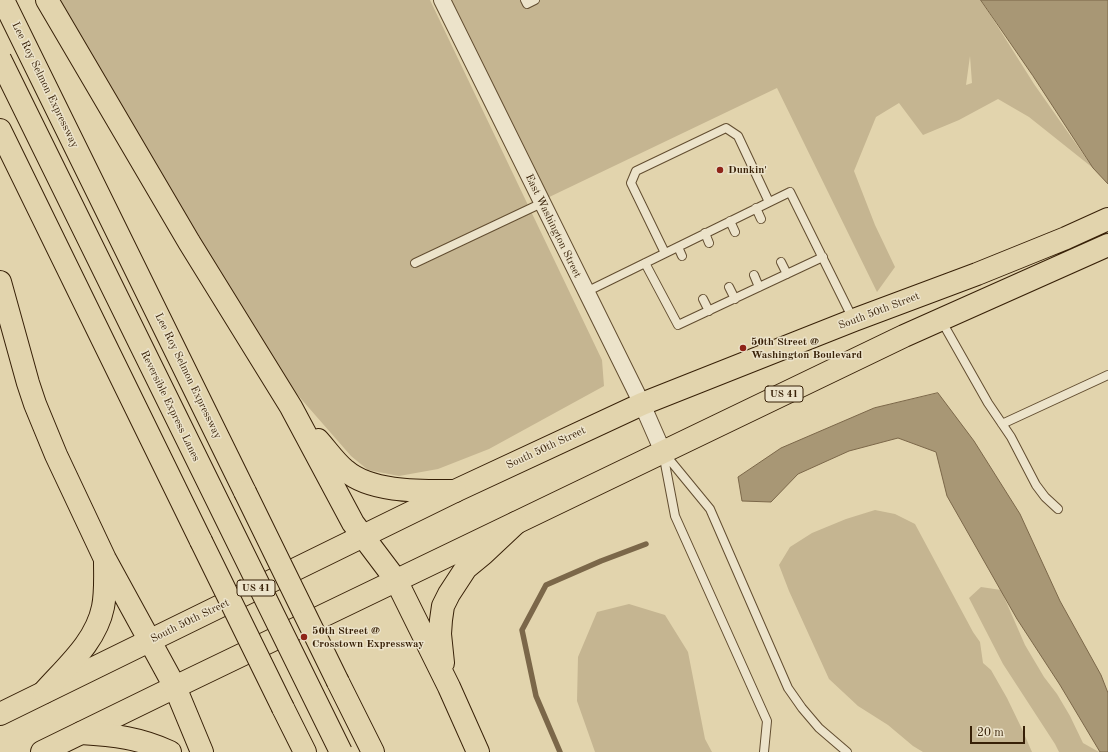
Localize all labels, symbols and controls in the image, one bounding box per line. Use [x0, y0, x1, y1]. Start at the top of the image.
street label: Lee Roy Selmon Expressway [9, 20, 81, 150]
place label: Dunkin' [728, 163, 767, 177]
marker: Dunkin' [715, 165, 725, 175]
street label: East Washington Street [522, 172, 584, 280]
street label: South 50th Street [837, 289, 921, 333]
street label: Lee Roy Selmon Expressway [152, 311, 224, 441]
place label: 50th Street @ Washington Boulevard [751, 335, 862, 361]
marker: 50th Street @ Washington Boulevard [738, 343, 748, 353]
street label: Reversible Express Lanes [137, 348, 203, 464]
road number: US 41 [765, 386, 803, 402]
street label: South 50th Street [504, 424, 588, 472]
road number: US 41 [237, 580, 275, 596]
street label: South 50th Street [149, 596, 231, 646]
place label: 50th Street @ Crosstown Expressway [312, 624, 424, 650]
marker: 50th Street @ Crosstown Expressway [299, 632, 309, 642]
scale bar [972, 718, 1027, 744]
text: 20 m [977, 727, 1004, 739]

